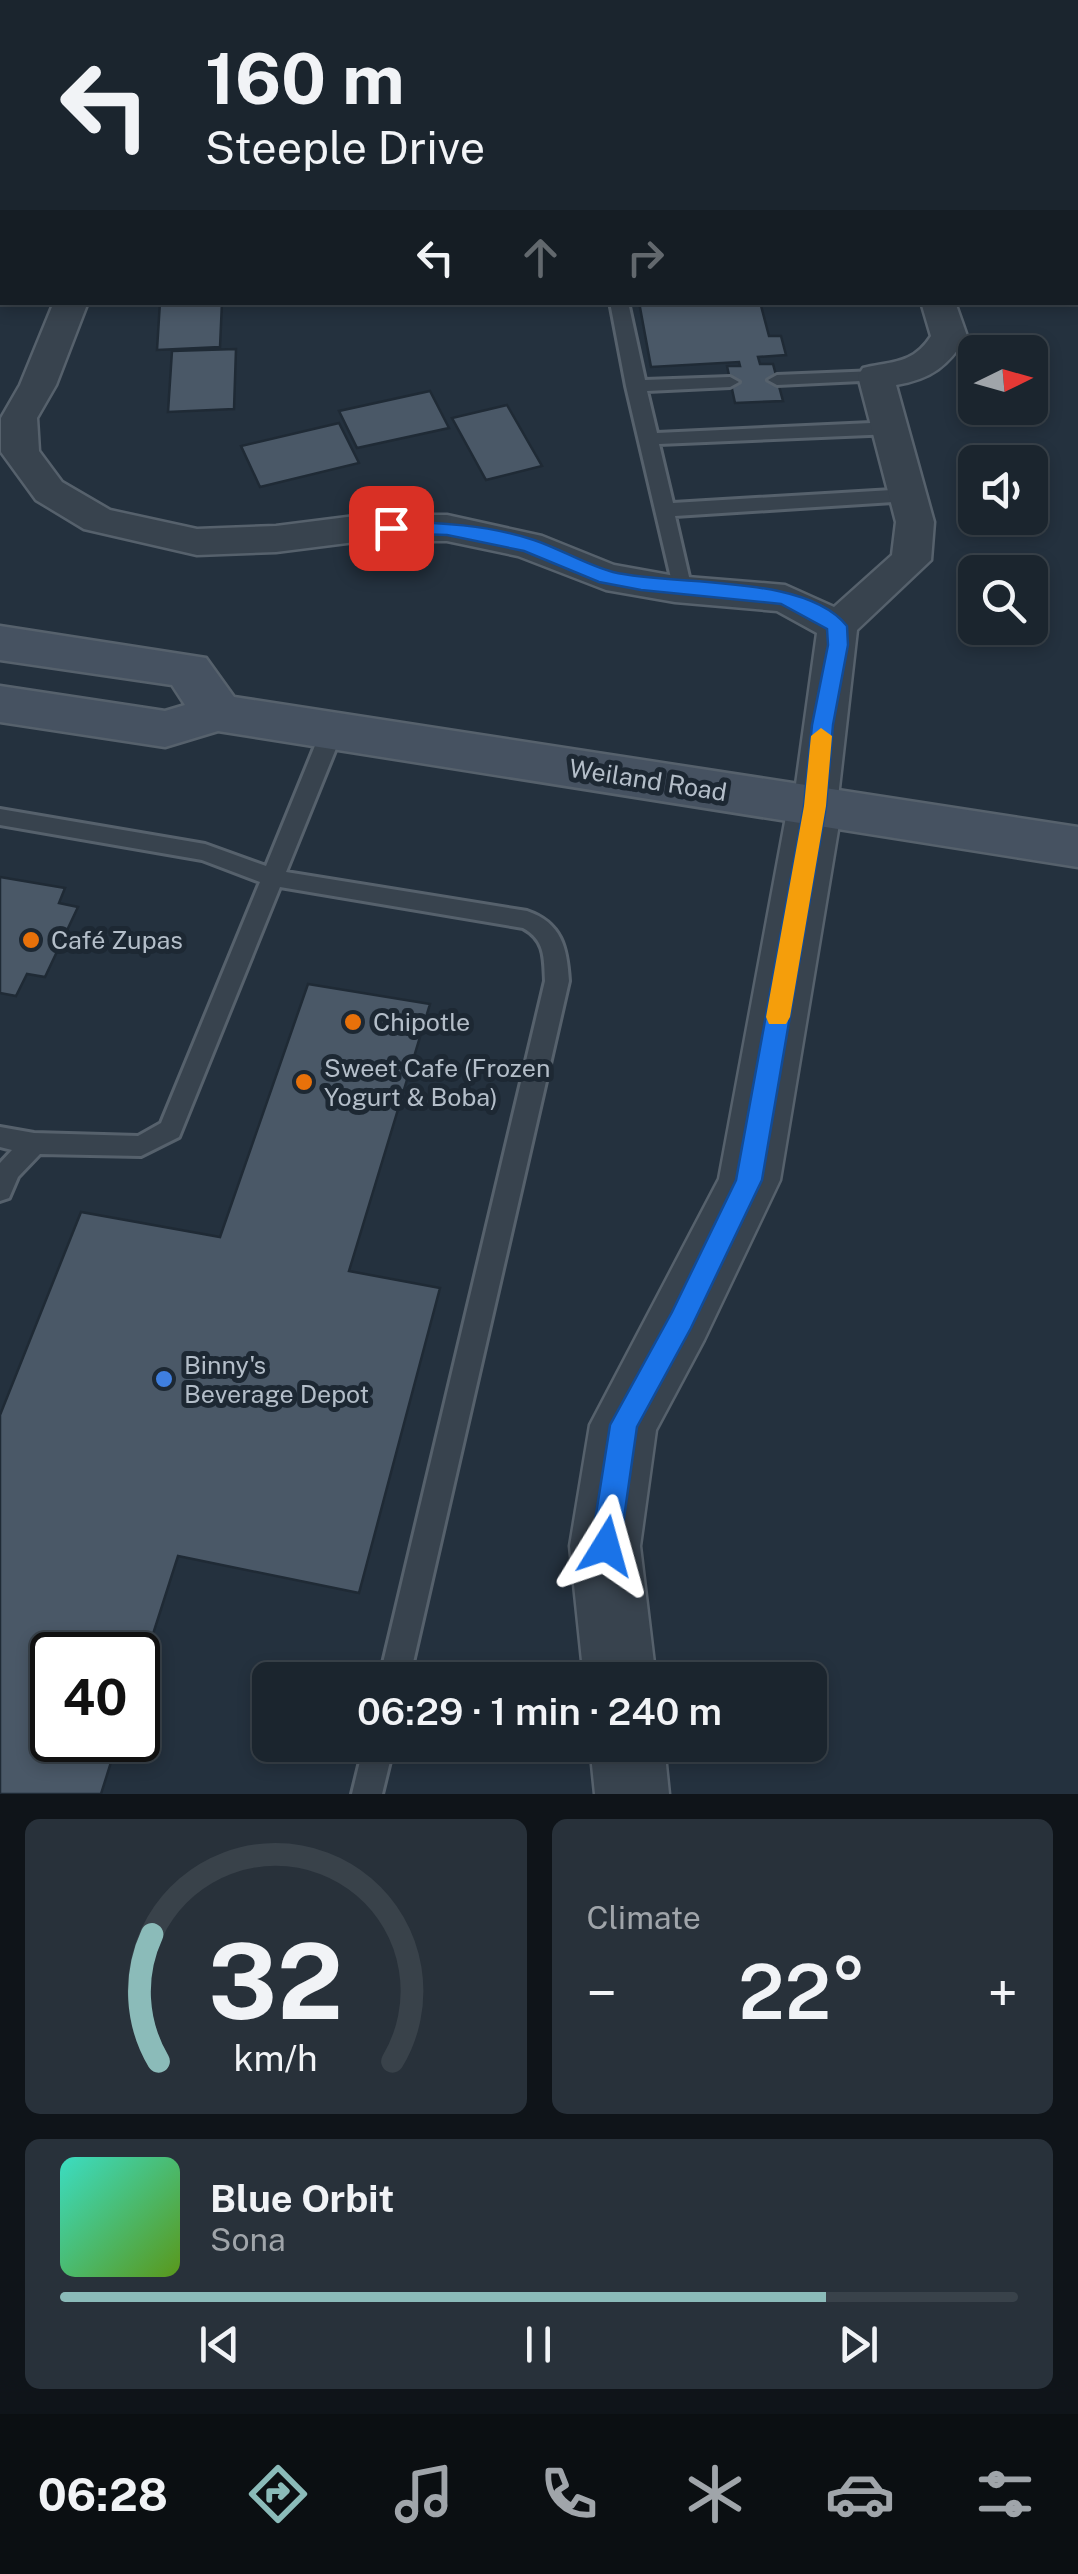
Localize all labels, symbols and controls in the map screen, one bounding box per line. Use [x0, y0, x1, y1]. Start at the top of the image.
text: 160 m [205, 37, 405, 120]
icon: left [40, 40, 170, 170]
text: Steeple Drive [205, 121, 485, 174]
icon: left [408, 230, 463, 285]
icon: ahead [513, 230, 568, 285]
icon: right [618, 230, 673, 285]
north arrow [958, 335, 1048, 425]
map controls [958, 335, 1048, 645]
button: sound [958, 445, 1048, 535]
pin [349, 486, 434, 571]
icon: arrive [364, 501, 419, 556]
button: search [958, 555, 1048, 645]
street label: Weiland Road [567, 753, 729, 807]
place label: Café Zupas [51, 925, 183, 955]
marker: Café Zupas [20, 929, 42, 951]
place label: Chipotle [373, 1007, 470, 1037]
marker: Chipotle [342, 1011, 364, 1033]
place label: Sweet Cafe (Frozen Yogurt & Boba) [324, 1053, 550, 1112]
marker: Sweet Cafe (Frozen Yogurt & Boba) [293, 1071, 315, 1093]
place label: Binny's Beverage Depot [184, 1350, 369, 1409]
marker: Binny's Beverage Depot [153, 1368, 175, 1390]
position arrow [554, 1494, 658, 1598]
speed limit sign: 40 [30, 1632, 160, 1762]
text: 06:29 · 1 min · 240 m [357, 1689, 722, 1734]
text: Climate [587, 1899, 701, 1936]
text: 32 [208, 1920, 343, 2042]
text: 22° [738, 1948, 866, 2036]
text: − [587, 1961, 617, 2025]
text: + [988, 1961, 1018, 2025]
text: km/h [234, 2037, 318, 2079]
text: Blue Orbit [210, 2176, 394, 2221]
text: Sona [210, 2221, 286, 2258]
icon: previous [192, 2317, 247, 2372]
icon: pause [511, 2317, 566, 2372]
icon: next [831, 2317, 886, 2372]
icon: directions [243, 2459, 313, 2529]
icon: music [389, 2459, 459, 2529]
icon: phone [534, 2459, 604, 2529]
icon: climate [680, 2459, 750, 2529]
icon: car [825, 2459, 895, 2529]
icon: filters [970, 2459, 1040, 2529]
text: 06:28 [38, 2468, 168, 2521]

